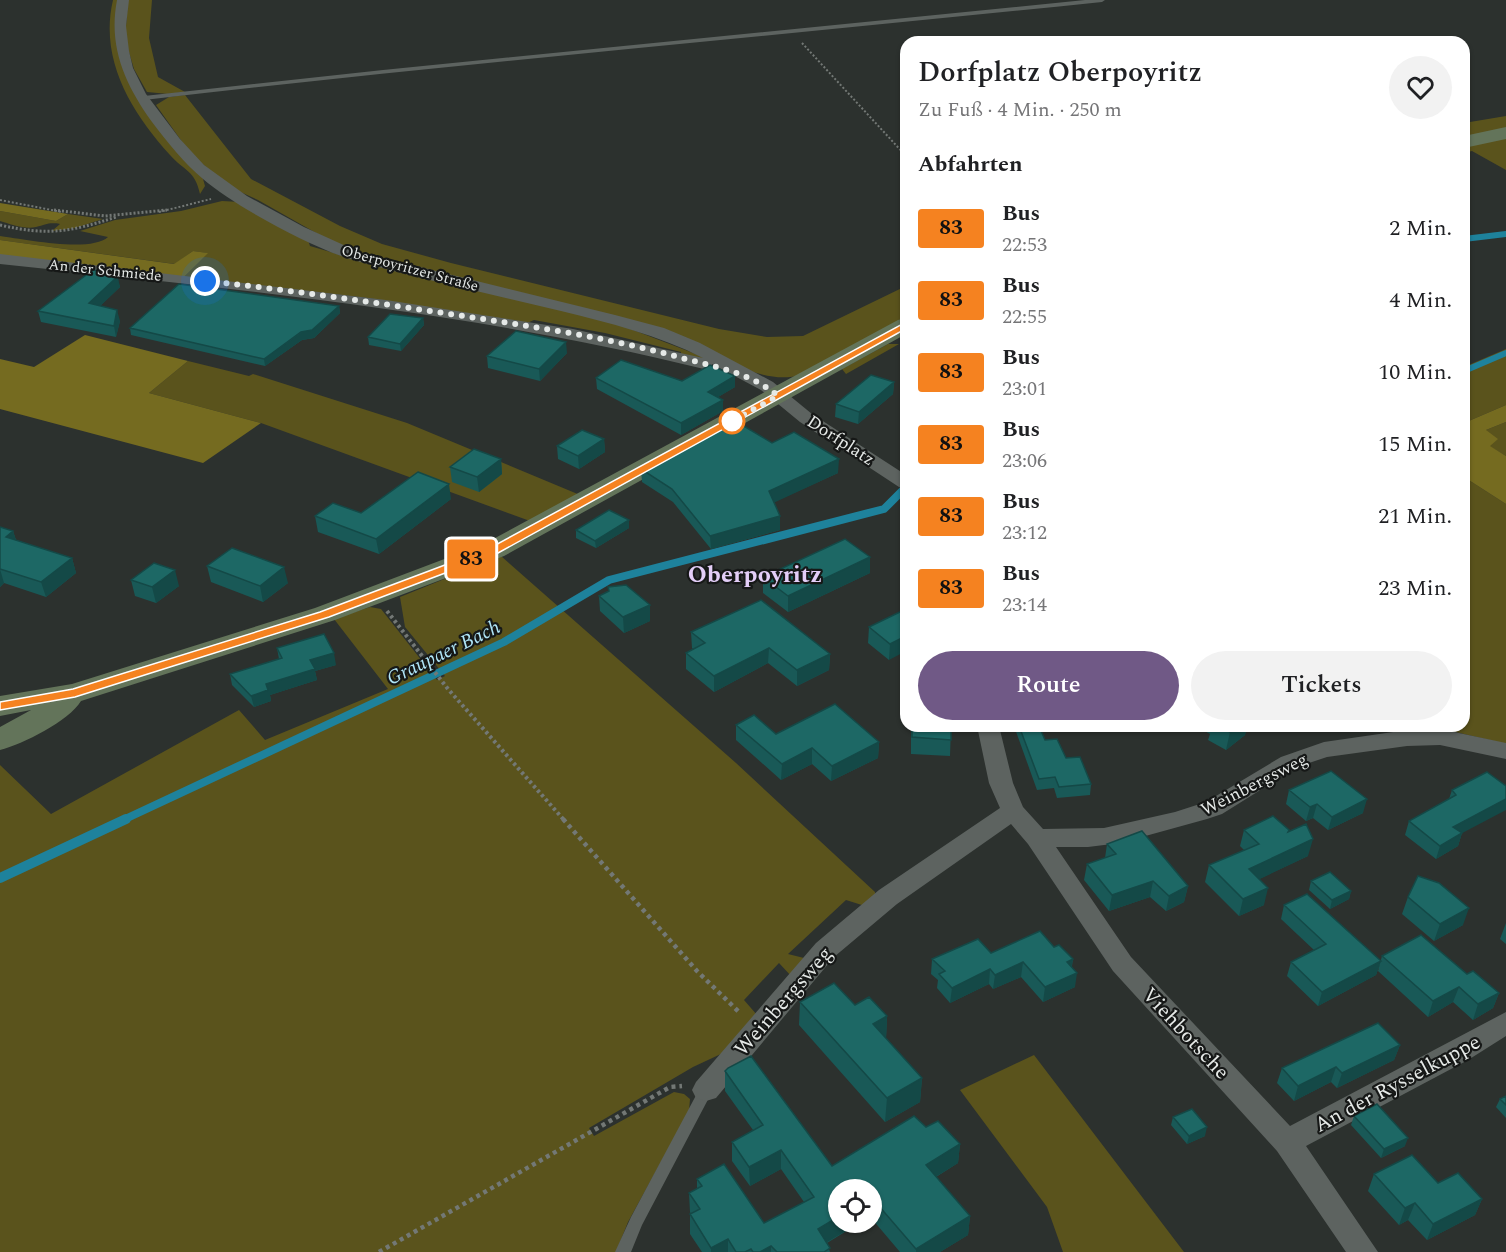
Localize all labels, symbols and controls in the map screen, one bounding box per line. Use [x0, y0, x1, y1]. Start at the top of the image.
text: Dorfplatz Oberpoyritz [918, 51, 1202, 94]
button: heart [1389, 56, 1452, 119]
text: Zu Fuß · 4 Min. · 250 m [918, 95, 1122, 125]
text: Abfahrten [918, 148, 1023, 181]
text: Bus [1002, 197, 1040, 230]
text: 83 [939, 212, 963, 244]
text: 2 Min. [1389, 212, 1452, 245]
text: 22:53 [1002, 230, 1047, 260]
street label: Oberpoyritzer Straße [339, 239, 481, 298]
street label: An der Schmiede [47, 253, 163, 288]
your location [190, 266, 220, 296]
text: Bus [1002, 269, 1040, 302]
text: 83 [939, 284, 963, 316]
text: 4 Min. [1389, 284, 1452, 317]
text: 22:55 [1002, 302, 1047, 332]
text: Bus [1002, 341, 1040, 374]
text: 83 [939, 356, 963, 388]
text: 10 Min. [1378, 356, 1452, 389]
text: 23:01 [1002, 374, 1047, 404]
unlabelled marker [719, 408, 745, 434]
street label: Dorfplatz [801, 408, 880, 473]
text: Bus [1002, 413, 1040, 446]
text: 83 [939, 428, 963, 460]
text: 15 Min. [1378, 428, 1452, 461]
text: 23:06 [1002, 446, 1047, 476]
text: Bus [1002, 485, 1040, 518]
text: 83 [939, 500, 963, 532]
text: 21 Min. [1378, 500, 1452, 533]
text: 23:12 [1002, 518, 1047, 548]
line badge: 83 [444, 540, 498, 578]
text: 83 [459, 543, 483, 575]
district label: Oberpoyritz [688, 557, 822, 593]
text: Bus [1002, 557, 1040, 590]
text: 83 [939, 572, 963, 604]
text: 23 Min. [1378, 572, 1452, 605]
text: 23:14 [1002, 590, 1047, 620]
water label: Graupaer Bach [381, 612, 505, 693]
button: Route [918, 651, 1179, 720]
button: Tickets [1191, 651, 1452, 720]
street label: Weinbergsweg [1196, 746, 1313, 823]
street label: Weinbergsweg [727, 939, 841, 1064]
street label: Viehbotsche [1134, 980, 1237, 1087]
street label: An der Rysselkuppe [1309, 1026, 1486, 1141]
map controls [828, 1179, 882, 1233]
button: locate [828, 1179, 882, 1233]

